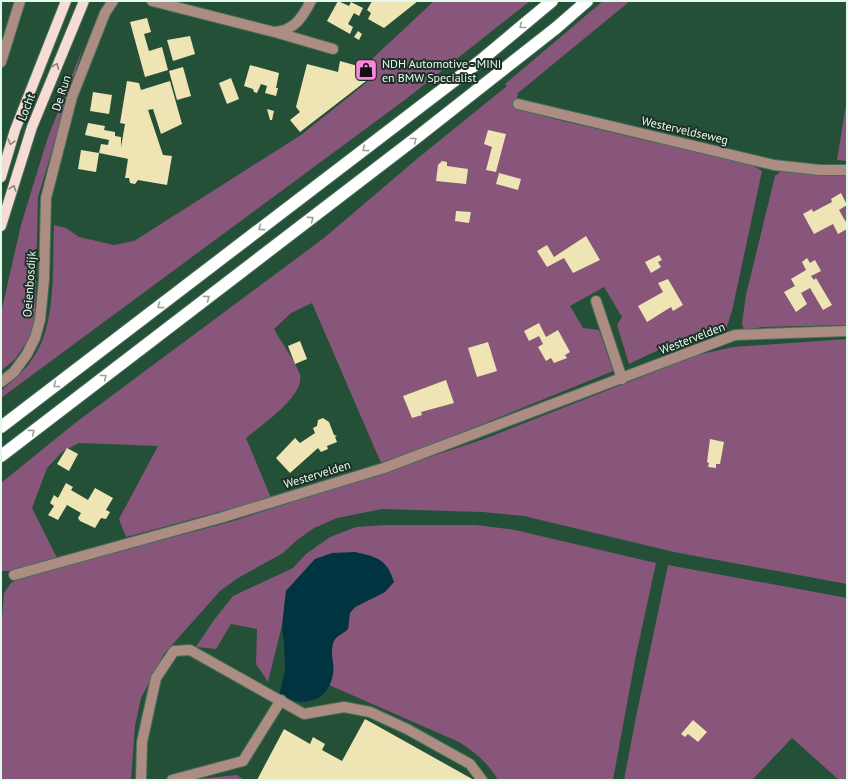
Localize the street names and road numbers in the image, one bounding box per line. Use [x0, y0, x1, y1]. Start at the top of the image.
street label: De Run [48, 73, 74, 113]
street label: Locht [14, 91, 38, 123]
street label: Westerveldseweg [640, 113, 730, 147]
street label: Oeienbosdijk [19, 250, 39, 318]
street label: Westervelden [657, 319, 727, 357]
street label: Westervelden [282, 457, 352, 491]

